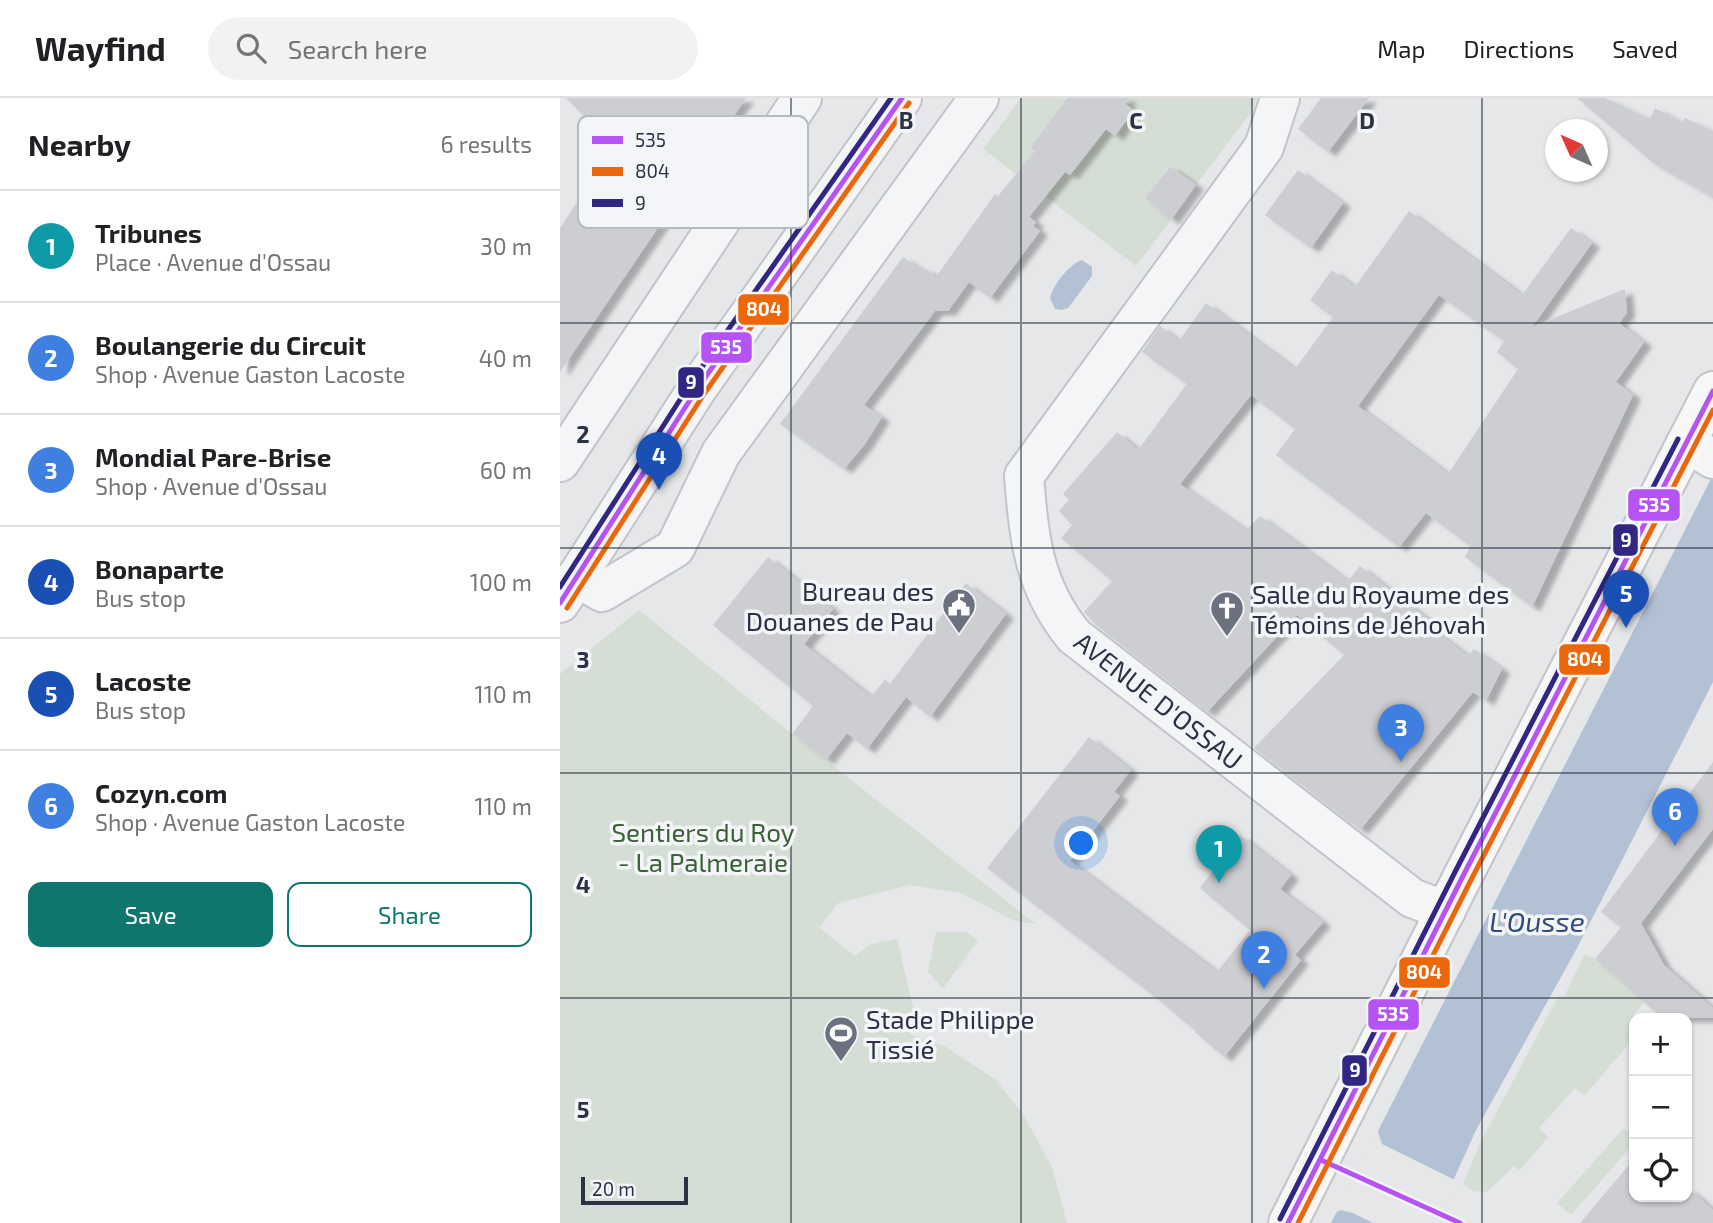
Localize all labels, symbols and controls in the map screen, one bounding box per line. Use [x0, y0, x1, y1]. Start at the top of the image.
search box [208, 17, 698, 80]
text: Wayfind [35, 28, 166, 68]
icon: search [232, 29, 270, 67]
text: Search here [288, 33, 427, 64]
text: Map [1377, 34, 1425, 63]
text: Directions [1463, 34, 1574, 63]
text: Saved [1612, 34, 1678, 63]
text: B [899, 106, 913, 134]
text: C [1129, 106, 1143, 134]
text: D [1359, 106, 1375, 134]
legend [578, 116, 808, 228]
north arrow [1545, 119, 1608, 182]
text: Nearby [28, 126, 131, 162]
text: 535 [635, 128, 666, 151]
text: 6 results [441, 130, 532, 158]
text: 804 [635, 159, 670, 182]
text: 9 [635, 191, 646, 214]
text: Tribunes [95, 217, 202, 248]
text: 1 [46, 232, 56, 260]
text: 30 m [480, 232, 532, 260]
text: Place · Avenue d'Ossau [95, 248, 331, 276]
line badge: 804 [737, 293, 790, 326]
text: 804 [746, 297, 782, 320]
text: Boulangerie du Circuit [95, 329, 366, 360]
line badge: 535 [700, 331, 753, 364]
text: 535 [710, 335, 742, 358]
text: 2 [44, 344, 58, 372]
text: 40 m [479, 344, 532, 372]
text: Shop · Avenue Gaston Lacoste [95, 360, 405, 388]
line badge: 9 [677, 366, 705, 399]
text: 9 [685, 370, 697, 393]
text: 2 [576, 420, 590, 448]
pin: 4 [636, 432, 682, 490]
text: Mondial Pare-Brise [95, 441, 331, 472]
text: 3 [44, 456, 58, 484]
text: 60 m [480, 456, 532, 484]
text: Shop · Avenue d'Ossau [95, 472, 327, 500]
line badge: 535 [1627, 488, 1681, 522]
text: 535 [1638, 493, 1670, 516]
line badge: 9 [1612, 523, 1639, 557]
text: 9 [1620, 528, 1632, 551]
text: Bonaparte [95, 553, 224, 584]
text: 4 [44, 568, 58, 596]
text: 100 m [470, 568, 532, 596]
pin: 5 [1603, 570, 1649, 628]
place label: Bureau des Douanes de Pau [746, 575, 934, 636]
place label: Salle du Royaume des Témoins de Jéhovah [1252, 578, 1509, 639]
text: Bus stop [95, 584, 186, 612]
public building icon: Bureau des Douanes de Pau [940, 586, 978, 635]
church icon: Salle du Royaume des Témoins de Jéhovah [1208, 589, 1246, 638]
street label: AVENUE D'OSSAU [1069, 625, 1249, 775]
line badge: 804 [1558, 643, 1611, 676]
text: 3 [576, 645, 590, 673]
text: 804 [1567, 647, 1603, 670]
text: Lacoste [95, 665, 191, 696]
text: 5 [45, 680, 57, 708]
text: 110 m [475, 680, 532, 708]
text: Bus stop [95, 696, 186, 724]
pin: 3 [1378, 704, 1424, 762]
text: Cozyn.com [95, 777, 227, 808]
pin: 6 [1652, 788, 1698, 846]
text: 6 [44, 792, 58, 820]
text: 110 m [475, 792, 532, 820]
text: Shop · Avenue Gaston Lacoste [95, 808, 405, 836]
park label: Sentiers du Roy - La Palmeraie [611, 816, 795, 877]
pin: 1 [1196, 825, 1242, 883]
your location [1064, 826, 1098, 860]
text: 4 [576, 870, 590, 898]
button: Save [28, 882, 273, 947]
button: Share [287, 882, 532, 947]
water label: L'Ousse [1489, 904, 1585, 938]
pin: 2 [1241, 931, 1287, 989]
line badge: 804 [1398, 956, 1451, 989]
text: 804 [1406, 960, 1442, 983]
line badge: 535 [1367, 998, 1420, 1031]
text: 535 [1377, 1002, 1409, 1025]
place label: Stade Philippe Tissié [866, 1003, 1034, 1064]
map controls [1629, 1013, 1692, 1202]
button: + [1629, 1013, 1692, 1076]
sports icon: Stade Philippe Tissié [822, 1014, 860, 1063]
line badge: 9 [1341, 1054, 1368, 1087]
text: 9 [1349, 1058, 1361, 1081]
button: − [1629, 1076, 1692, 1139]
text: 5 [577, 1095, 589, 1123]
button: locate [1629, 1139, 1692, 1202]
scale bar [581, 1174, 688, 1206]
text: 20 m [592, 1177, 635, 1200]

